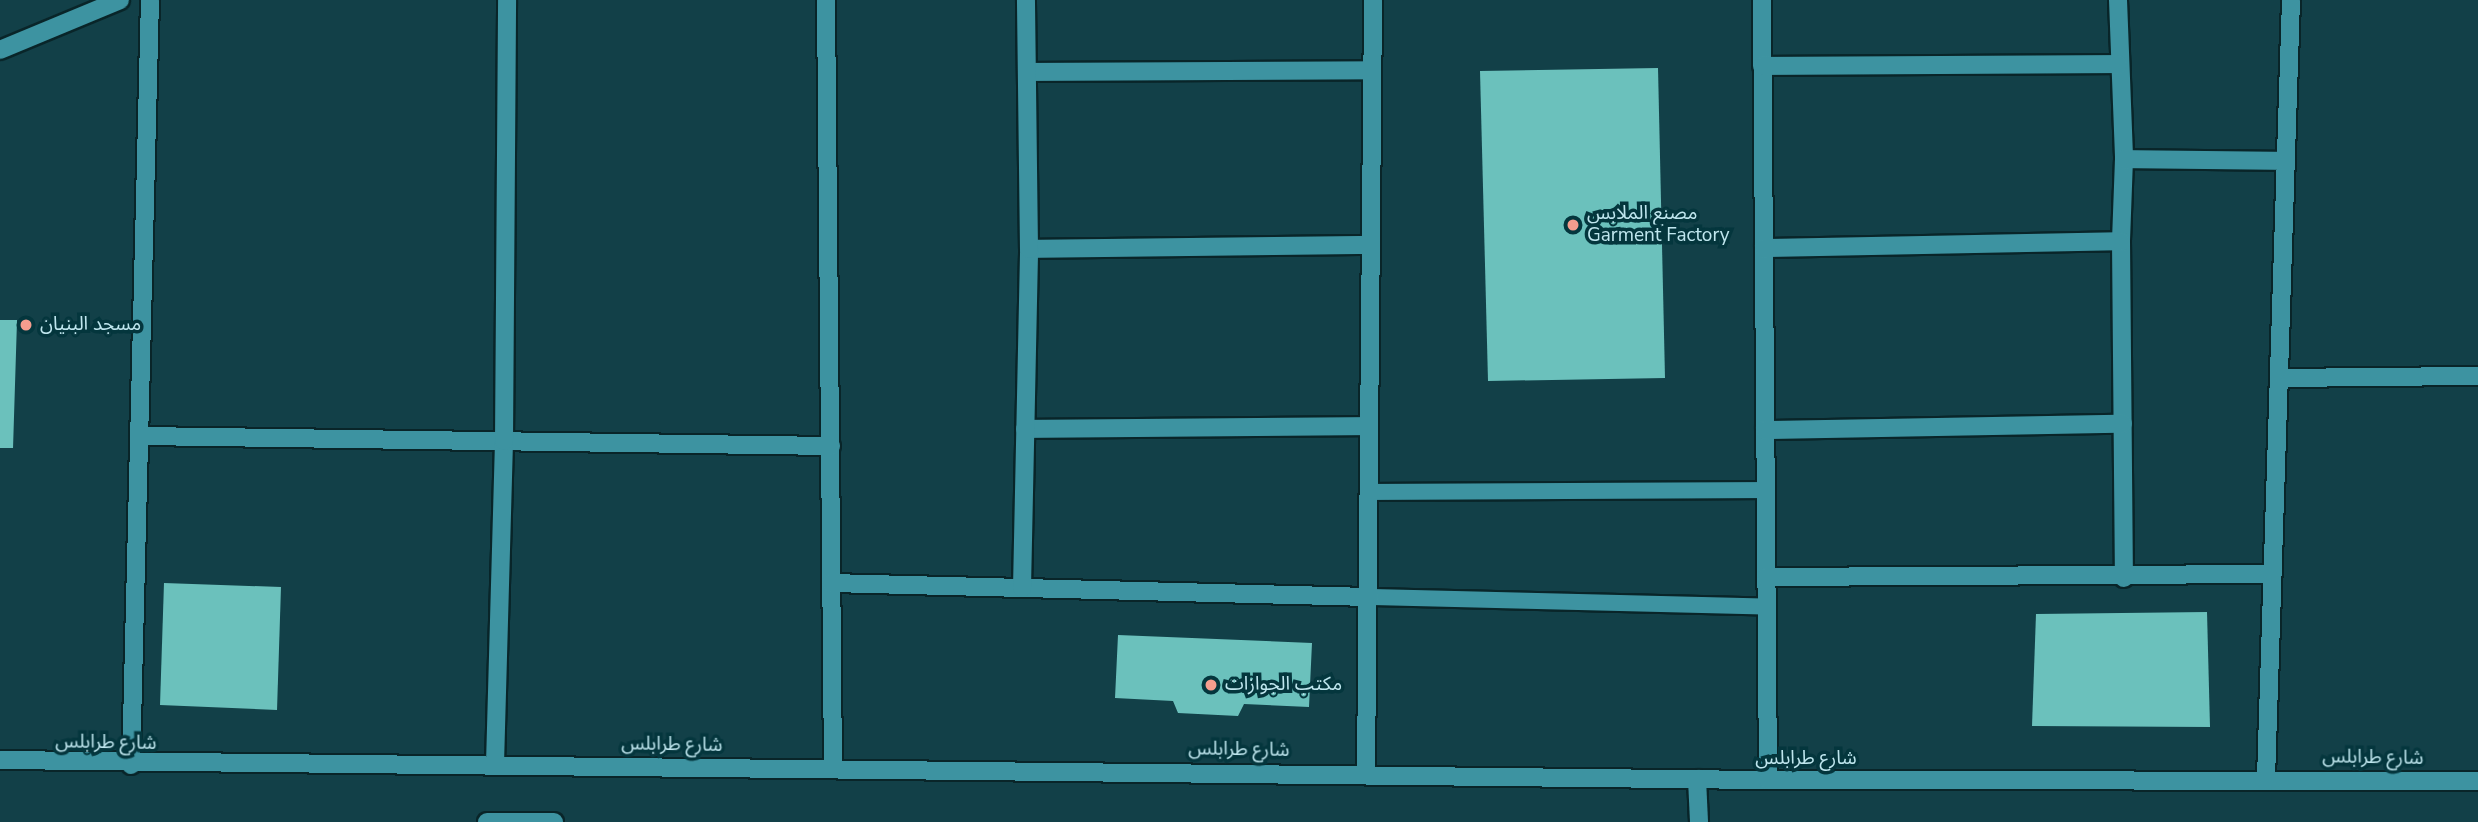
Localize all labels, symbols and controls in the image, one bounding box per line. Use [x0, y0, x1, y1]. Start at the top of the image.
place label: مصنع الملابس Garment Factory [1587, 203, 1730, 247]
marker: مصنع الملابس Garment Factory [1565, 217, 1581, 233]
place label: مسجد البنيان [40, 314, 141, 336]
marker: مسجد البنيان [18, 317, 34, 333]
place label: مكتب الجوازات [1225, 674, 1342, 696]
marker: مكتب الجوازات [1203, 677, 1219, 693]
street label: شارع طرابلس [55, 731, 157, 755]
street label: شارع طرابلس [621, 733, 723, 757]
street label: شارع طرابلس [1188, 738, 1290, 762]
street label: شارع طرابلس [2322, 746, 2424, 770]
street label: شارع طرابلس [1755, 748, 1857, 770]

